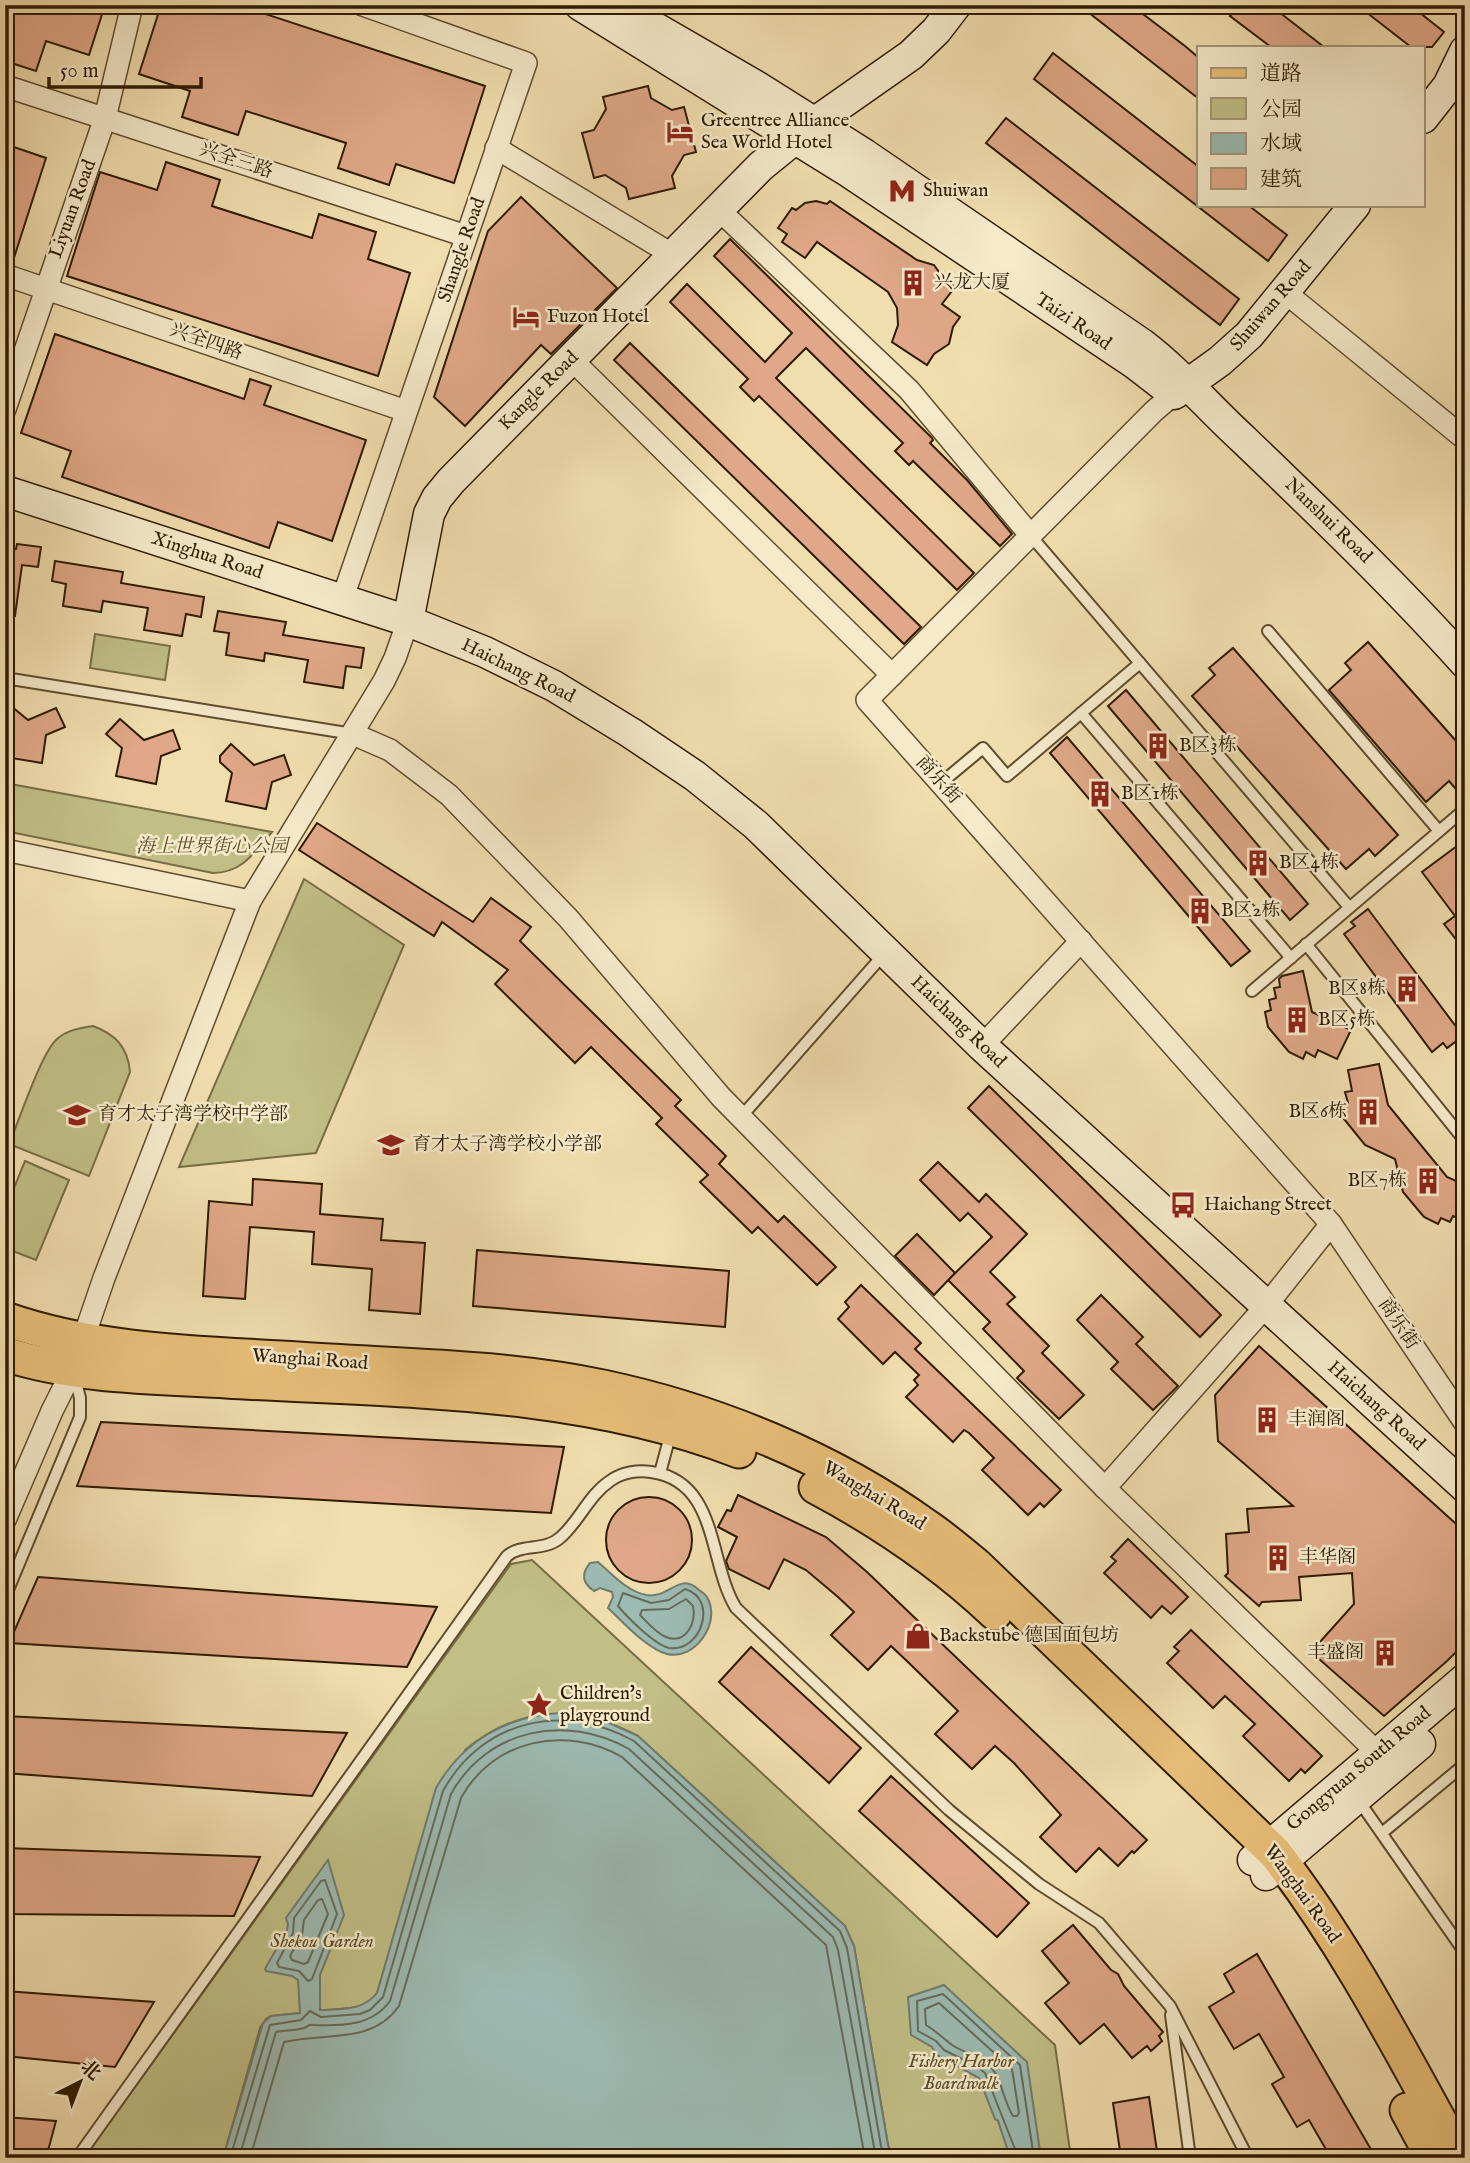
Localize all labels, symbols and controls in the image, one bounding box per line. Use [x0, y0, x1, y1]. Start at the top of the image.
scale bar [49, 46, 201, 90]
legend [1197, 46, 1424, 206]
text: 50 m [60, 58, 99, 85]
text: 道路 [1260, 61, 1302, 88]
text: 公园 [1260, 97, 1302, 124]
place label: Greentree Alliance Sea World Hotel [701, 109, 849, 155]
hotel icon: Greentree Alliance Sea World Hotel [665, 117, 695, 147]
text: 水域 [1260, 131, 1302, 158]
street label: 兴全三路 [196, 138, 276, 184]
street label: Liyuan Road [44, 156, 102, 262]
text: 建筑 [1260, 167, 1302, 194]
metro station icon: Shuiwan [887, 176, 917, 206]
place label: Shuiwan [923, 179, 988, 203]
street label: Shangle Road [433, 194, 491, 306]
street label: Shuiwan Road [1225, 255, 1317, 356]
building icon: 兴龙大厦 [898, 268, 928, 298]
place label: 兴龙大厦 [934, 271, 1010, 295]
street label: Taizi Road [1030, 288, 1116, 357]
hotel icon: Fuzon Hotel [511, 302, 541, 332]
place label: Fuzon Hotel [547, 305, 650, 329]
street label: 兴全四路 [166, 318, 246, 366]
street label: Kangle Road [494, 345, 585, 436]
street label: Nanshui Road [1279, 473, 1378, 569]
street label: Xinghua Road [148, 527, 267, 586]
street label: Haichang Road [457, 633, 580, 709]
building icon: B区3栋 [1143, 731, 1173, 761]
place label: B区3栋 [1179, 734, 1237, 758]
street label: 商乐街 [910, 751, 966, 809]
building icon: B区1栋 [1085, 779, 1115, 809]
place label: B区1栋 [1121, 782, 1179, 806]
park label: 海上世界街心公园 [136, 835, 291, 859]
building icon: B区4栋 [1243, 848, 1273, 878]
place label: B区4栋 [1279, 851, 1339, 875]
building icon: B区2栋 [1185, 896, 1215, 926]
place label: B区2栋 [1221, 899, 1281, 923]
street label: Haichang Road [905, 970, 1011, 1074]
building icon: B区8栋 [1392, 974, 1422, 1004]
place label: B区8栋 [1328, 977, 1386, 1001]
building icon: B区5栋 [1282, 1005, 1312, 1035]
place label: B区5栋 [1318, 1008, 1375, 1032]
building icon: B区6栋 [1353, 1097, 1383, 1127]
school or university icon: 育才太子湾学校中学部 [62, 1100, 92, 1130]
place label: B区6栋 [1288, 1100, 1347, 1124]
place label: 育才太子湾学校中学部 [98, 1103, 288, 1127]
school or university icon: 育才太子湾学校小学部 [376, 1130, 406, 1160]
place label: 育才太子湾学校小学部 [412, 1133, 602, 1157]
building icon: B区7栋 [1413, 1166, 1443, 1196]
place label: B区7栋 [1348, 1169, 1407, 1193]
bus stop icon: Haichang Street [1168, 1190, 1198, 1220]
place label: Haichang Street [1204, 1193, 1332, 1217]
street label: 商乐街 [1372, 1294, 1424, 1354]
street label: Wanghai Road [251, 1344, 370, 1376]
street label: Haichang Road [1322, 1356, 1431, 1457]
building icon: 丰润阁 [1252, 1405, 1282, 1435]
place label: 丰润阁 [1288, 1408, 1345, 1432]
street label: Wanghai Road [818, 1456, 931, 1537]
building icon: 丰华阁 [1263, 1543, 1293, 1573]
place label: 丰华阁 [1299, 1546, 1356, 1570]
shop icon: Backstube 德国面包坊 [903, 1621, 933, 1651]
place label: Backstube 德国面包坊 [939, 1624, 1119, 1648]
building icon: 丰盛阁 [1370, 1638, 1400, 1668]
place label: 丰盛阁 [1307, 1641, 1364, 1665]
place label: Children's playground [560, 1682, 651, 1728]
place icon: Children's playground [524, 1690, 554, 1720]
street label: Gongyuan South Road [1282, 1701, 1437, 1837]
street label: Wanghai Road [1258, 1840, 1346, 1949]
park label: Shekou Garden [270, 1930, 374, 1954]
north arrow [46, 2048, 116, 2118]
park label: Fishery Harbor Boardwalk [908, 2050, 1015, 2096]
text: 北 [75, 2056, 105, 2086]

